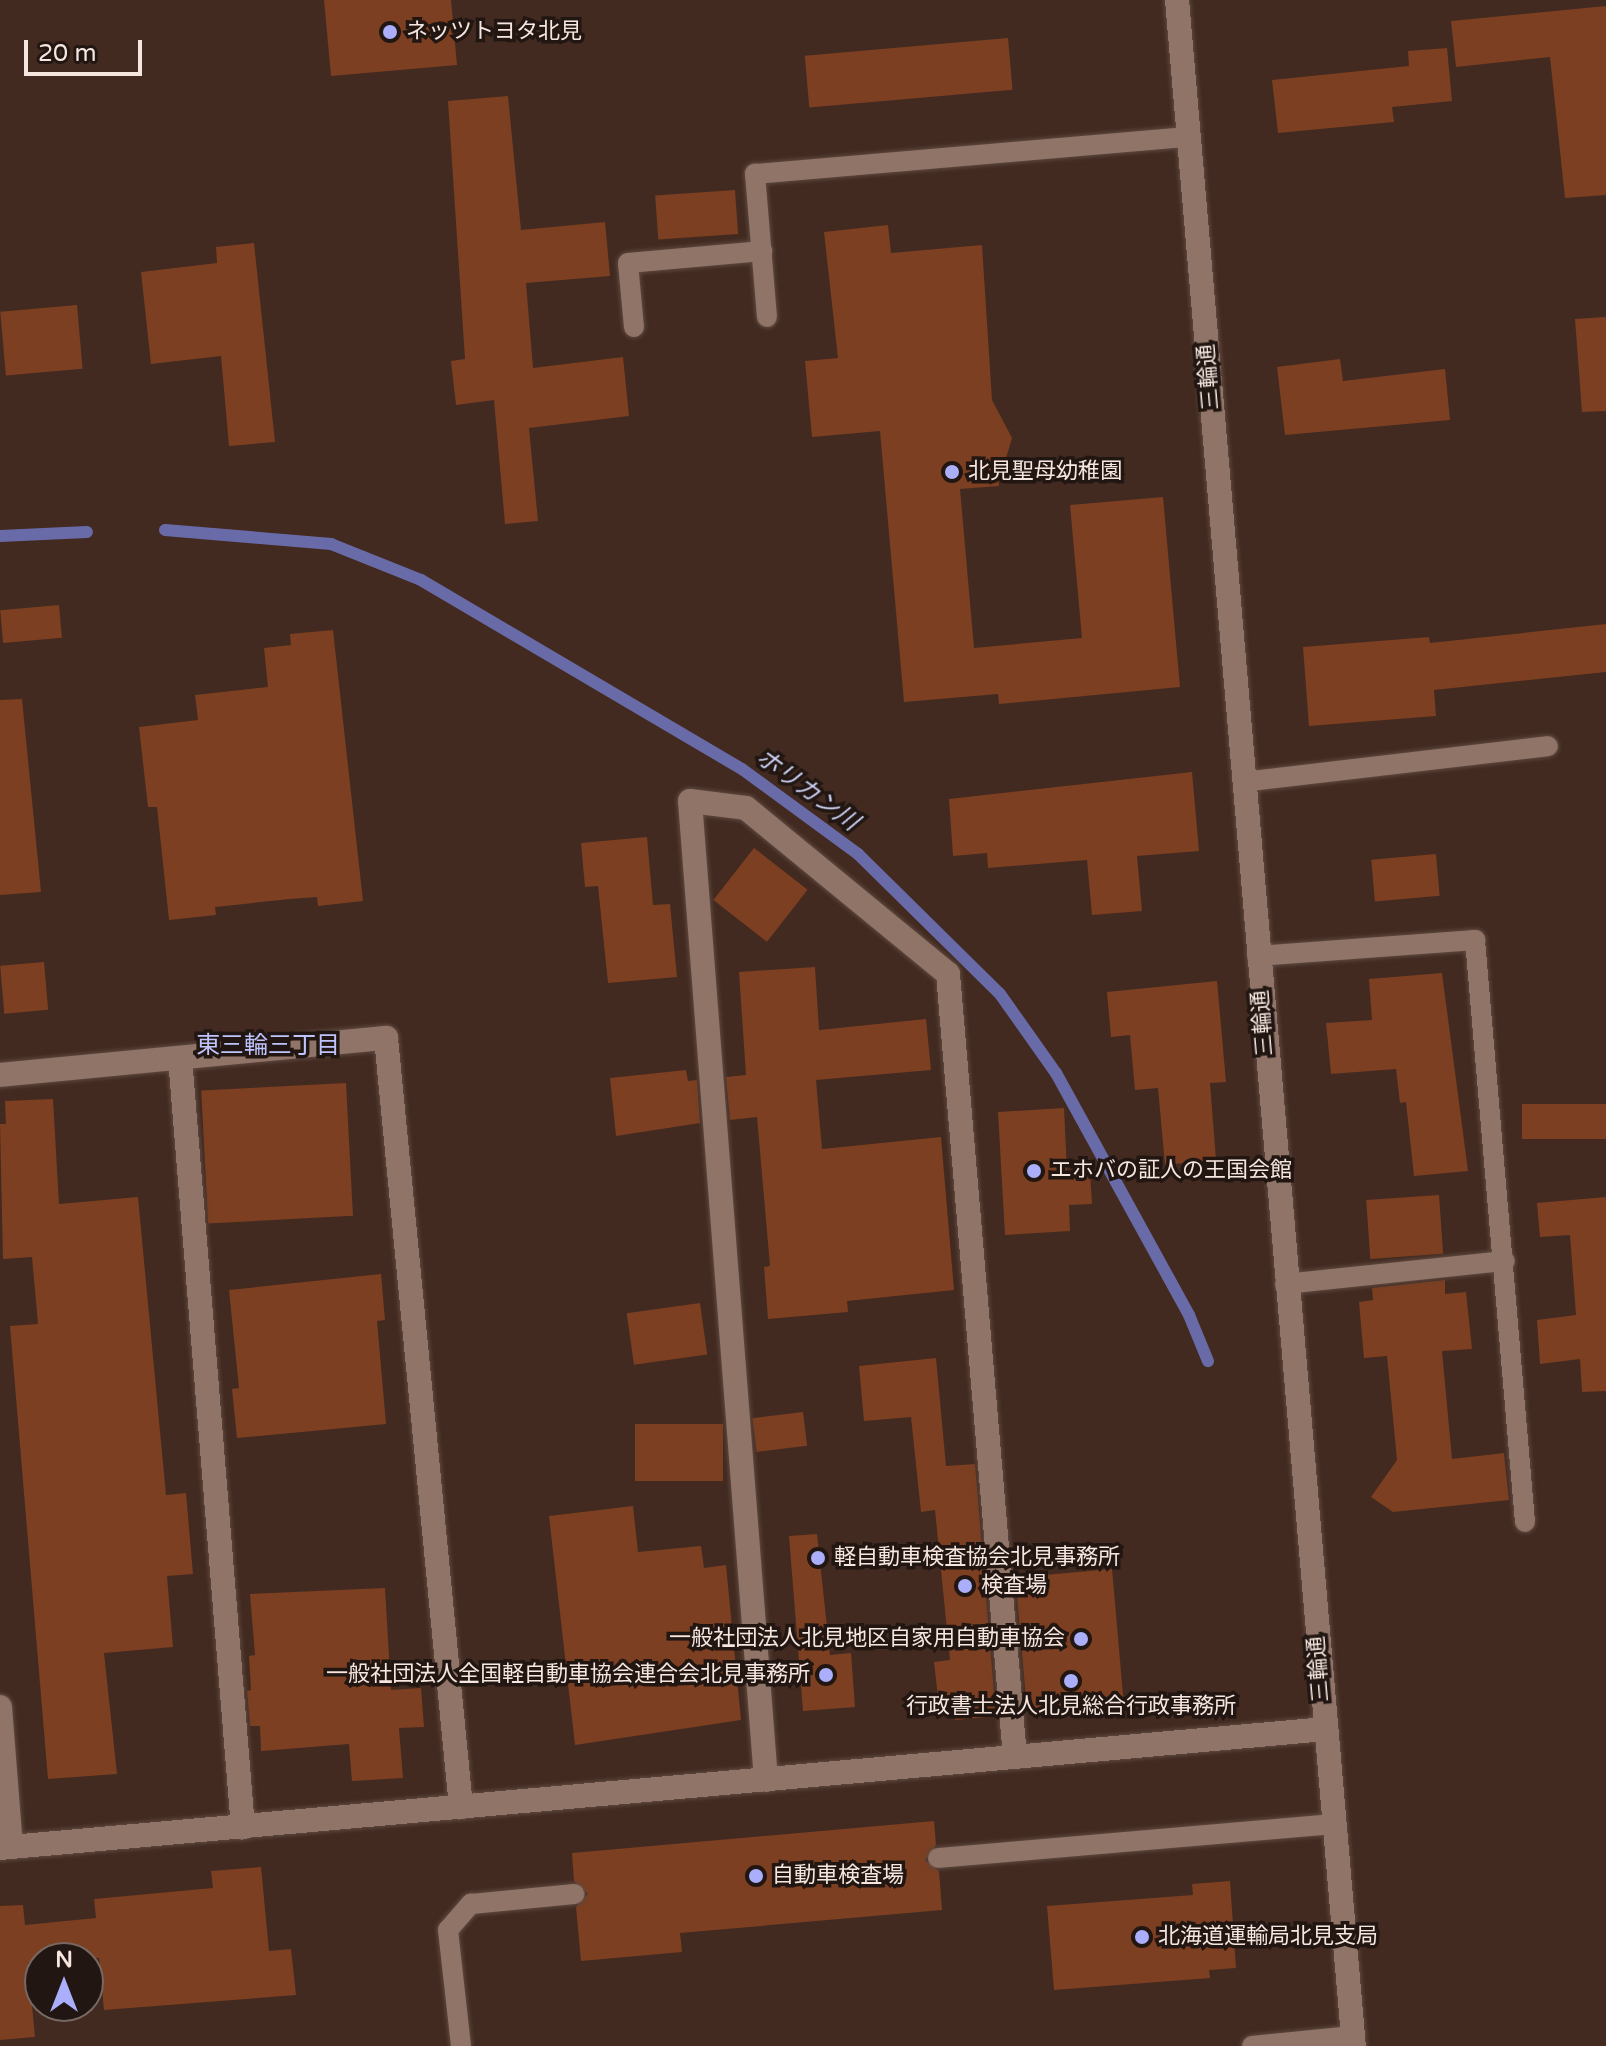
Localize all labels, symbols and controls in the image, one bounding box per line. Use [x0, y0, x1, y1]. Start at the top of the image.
place label: ネッツトヨタ北見 [406, 19, 582, 45]
marker: ネッツトヨタ北見 [381, 23, 399, 41]
scale bar [28, 24, 146, 74]
text: 20 m [38, 39, 96, 68]
street label: 三輪通 [1193, 343, 1225, 411]
place label: 北見聖母幼稚園 [968, 459, 1122, 485]
marker: 北見聖母幼稚園 [943, 463, 961, 481]
water label: ホリカン川 [750, 743, 864, 837]
street label: 三輪通 [1247, 989, 1279, 1057]
district label: 東三輪三丁目 [196, 1032, 340, 1060]
place label: エホバの証人の王国会館 [1050, 1158, 1292, 1184]
marker: エホバの証人の王国会館 [1025, 1162, 1043, 1180]
place label: 軽自動車検査協会北見事務所 [834, 1545, 1120, 1571]
marker: 軽自動車検査協会北見事務所 [809, 1549, 827, 1567]
place label: 検査場 [981, 1573, 1047, 1599]
marker: 検査場 [956, 1577, 974, 1595]
place label: 一般社団法人北見地区自家用自動車協会 [669, 1626, 1065, 1652]
marker: 一般社団法人北見地区自家用自動車協会 [1072, 1630, 1090, 1648]
street label: 三輪通 [1303, 1635, 1335, 1703]
place label: 一般社団法人全国軽自動車協会連合会北見事務所 [326, 1662, 810, 1688]
marker: 一般社団法人全国軽自動車協会連合会北見事務所 [817, 1666, 835, 1684]
marker: 行政書士法人北見総合行政事務所 [1062, 1672, 1080, 1690]
place label: 行政書士法人北見総合行政事務所 [906, 1694, 1236, 1720]
place label: 自動車検査場 [772, 1863, 904, 1889]
marker: 自動車検査場 [747, 1867, 765, 1885]
place label: 北海道運輸局北見支局 [1158, 1924, 1378, 1950]
marker: 北海道運輸局北見支局 [1133, 1928, 1151, 1946]
north arrow [24, 1942, 104, 2022]
text: N [55, 1947, 73, 1973]

